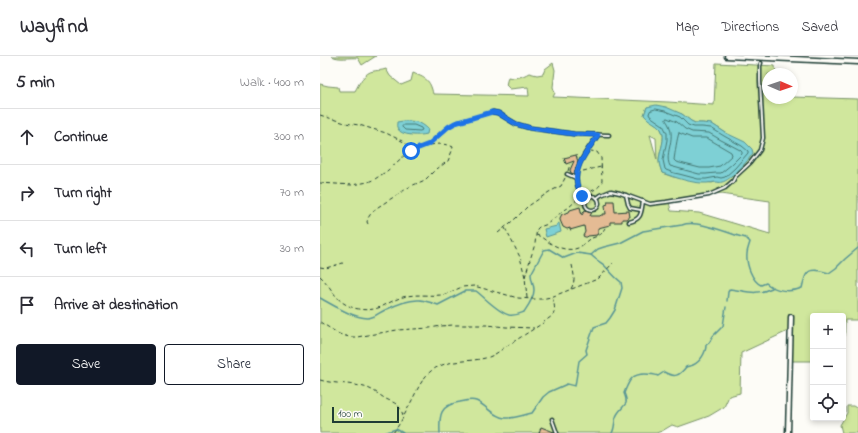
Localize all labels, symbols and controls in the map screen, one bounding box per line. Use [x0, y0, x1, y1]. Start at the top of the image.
text: Wayfind [20, 14, 88, 41]
text: Map [676, 17, 699, 38]
text: Directions [721, 17, 779, 38]
text: Saved [801, 17, 838, 38]
north arrow [762, 68, 798, 104]
text: 5 min [16, 70, 55, 95]
text: Walk · 400 m [240, 73, 304, 92]
icon: ahead [16, 126, 38, 148]
text: Continue [54, 126, 108, 148]
text: 300 m [274, 127, 304, 146]
route start [402, 142, 420, 160]
icon: right [16, 182, 38, 204]
text: Turn right [54, 182, 112, 204]
text: 70 m [280, 183, 304, 202]
route end [573, 187, 591, 205]
icon: left [16, 238, 38, 260]
text: Turn left [54, 238, 107, 260]
text: 30 m [280, 239, 304, 258]
icon: arrive [16, 294, 38, 316]
text: Arrive at destination [54, 294, 178, 316]
map controls [810, 313, 846, 421]
button: + [810, 313, 846, 349]
button: Save [16, 344, 156, 385]
button: Share [164, 344, 304, 385]
button: − [810, 349, 846, 385]
button: locate [810, 385, 846, 421]
scale bar [332, 405, 399, 424]
text: 100 m [338, 406, 362, 422]

